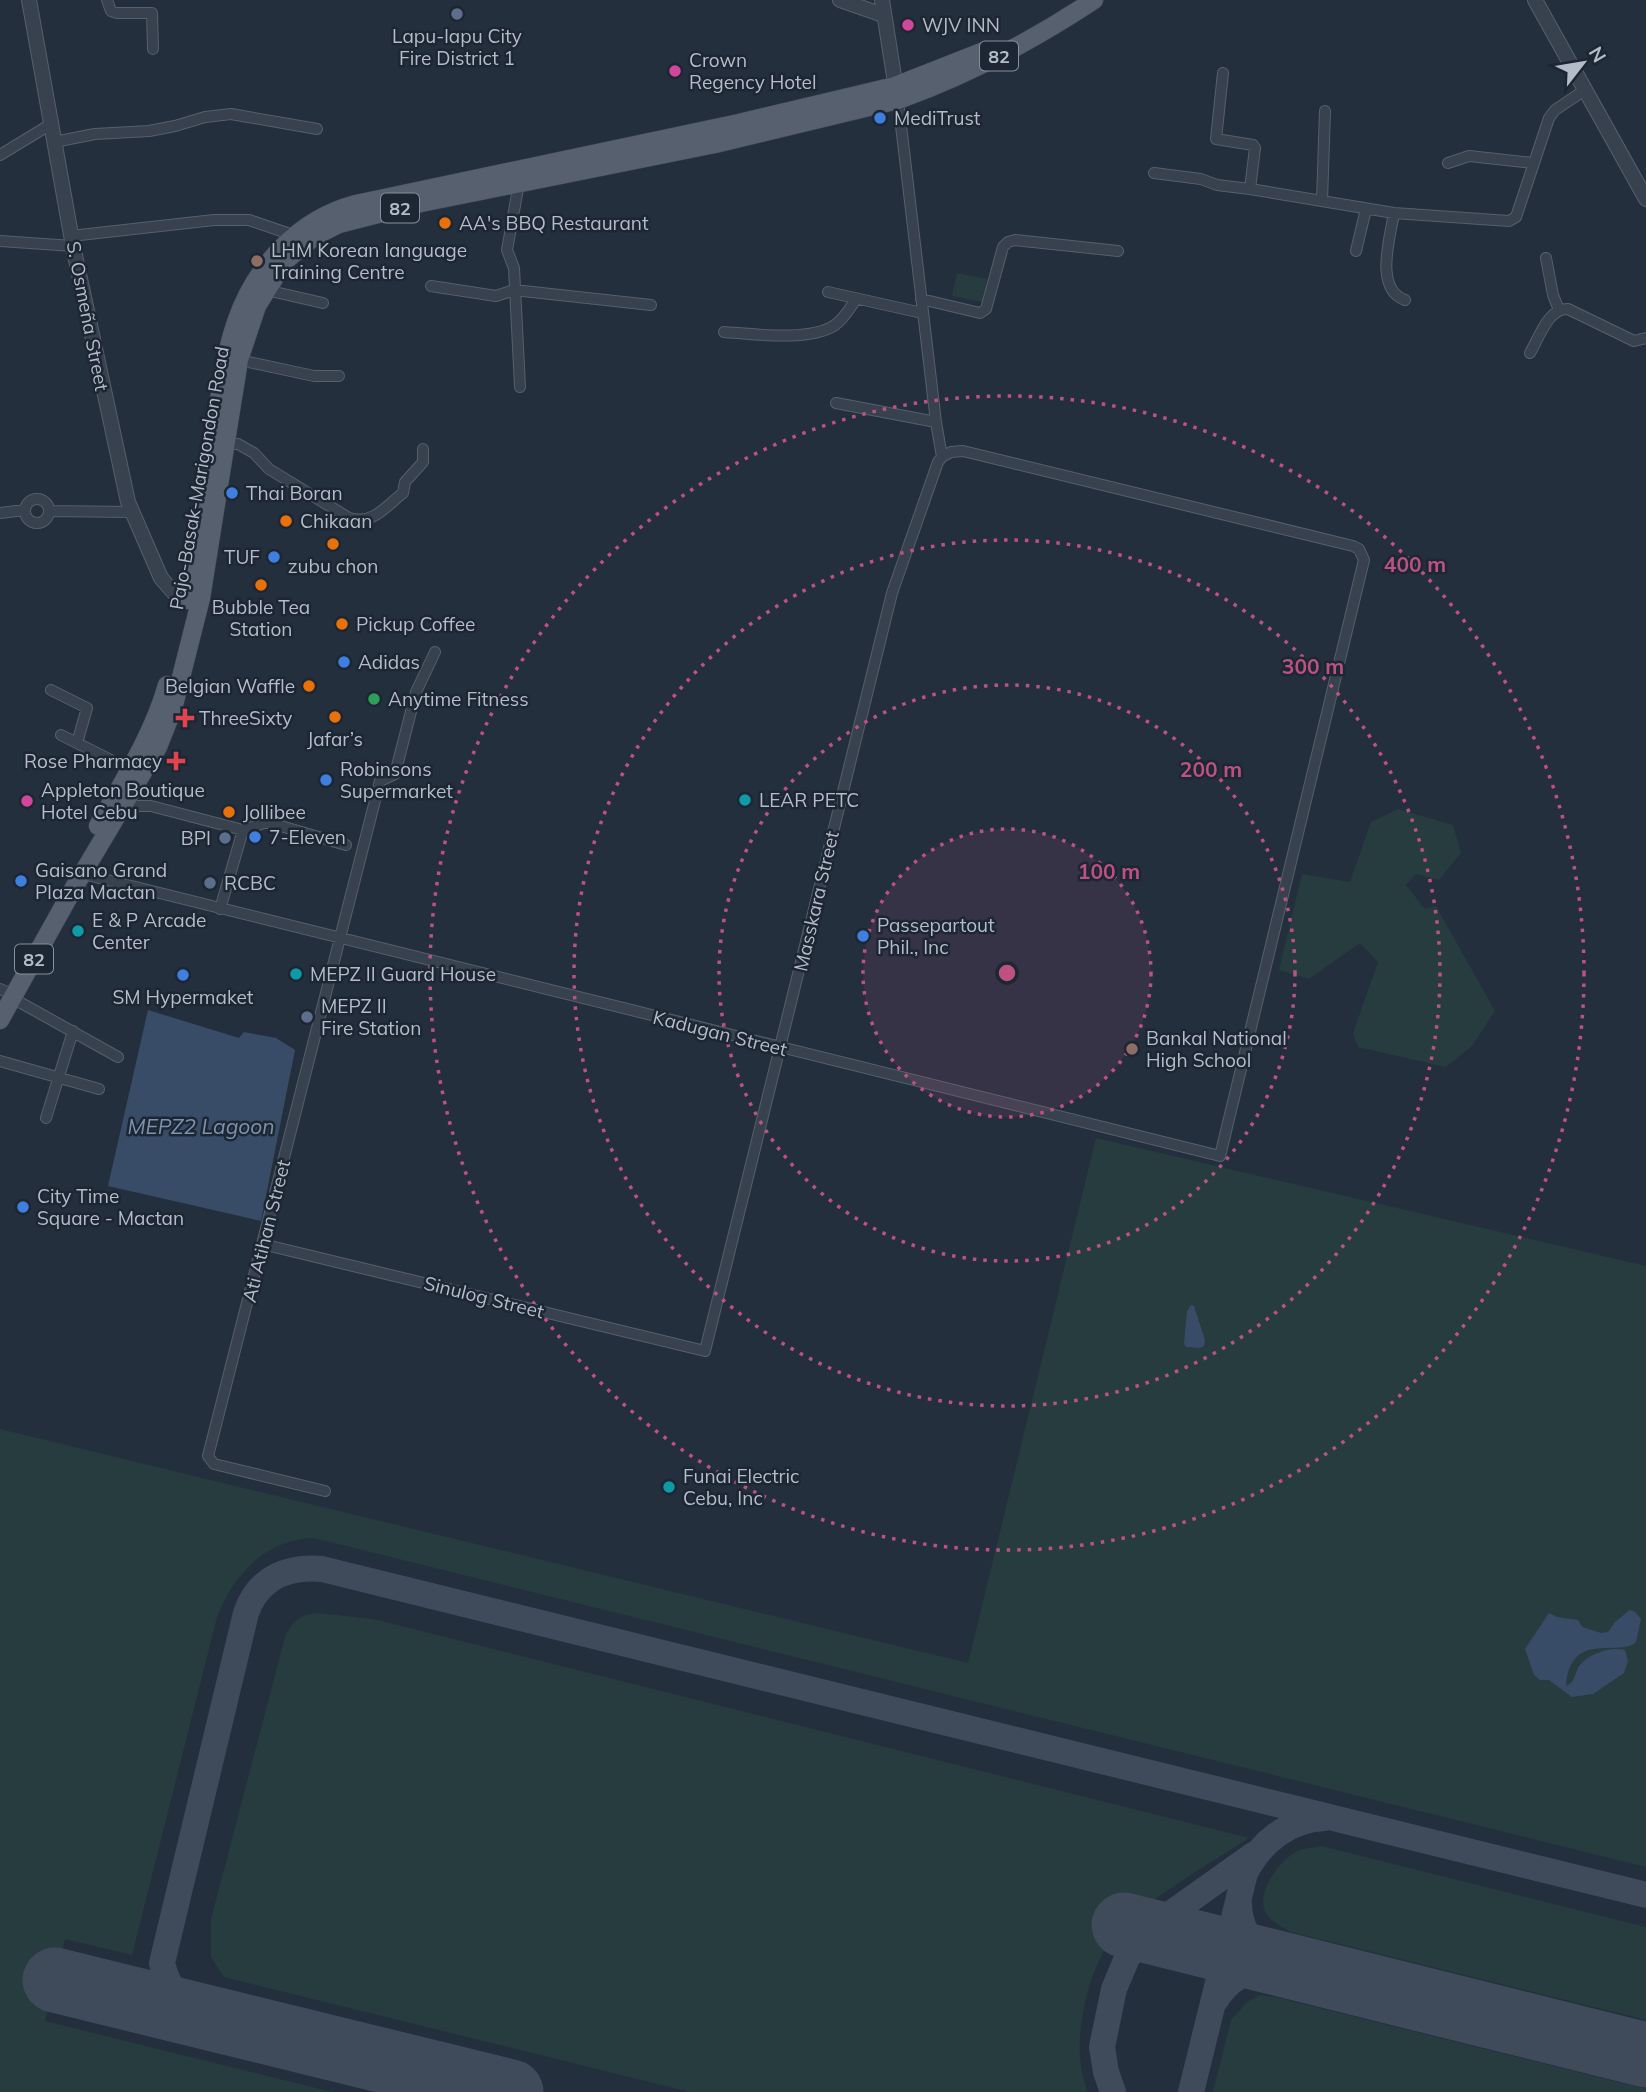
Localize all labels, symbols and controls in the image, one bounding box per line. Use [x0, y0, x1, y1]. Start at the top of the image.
marker: Lapu-lapu City Fire District 1 [449, 6, 465, 22]
place label: WJV INN [922, 13, 1000, 37]
marker: WJV INN [900, 17, 916, 33]
place label: Lapu-lapu City Fire District 1 [392, 24, 522, 70]
north arrow [1548, 28, 1618, 98]
road number: 82 [980, 42, 1018, 70]
text: N [1584, 42, 1612, 67]
place label: Crown Regency Hotel [689, 48, 816, 94]
marker: Crown Regency Hotel [667, 63, 683, 79]
place label: MediTrust [894, 106, 981, 130]
marker: MediTrust [872, 110, 888, 126]
road number: 82 [381, 194, 419, 223]
place label: AA's BBQ Restaurant [459, 211, 649, 235]
marker: AA's BBQ Restaurant [437, 215, 453, 231]
place label: LHM Korean language Training Centre [271, 238, 467, 284]
street label: S. Osmeña Street [62, 239, 114, 393]
marker: LHM Korean language Training Centre [249, 253, 265, 269]
street label: Pajo-Basak-Marigondon Road [164, 344, 234, 612]
place label: Thai Boran [246, 481, 343, 505]
marker: Thai Boran [224, 485, 240, 501]
place label: Chikaan [300, 509, 372, 533]
marker: Chikaan [278, 513, 294, 529]
marker: zubu chon [325, 536, 341, 552]
place label: TUF [224, 545, 260, 569]
marker: TUF [266, 549, 282, 565]
text: 400 m [1384, 551, 1446, 577]
place label: zubu chon [288, 554, 378, 578]
marker: Bubble Tea Station [253, 577, 269, 593]
place label: Bubble Tea Station [212, 595, 310, 641]
place label: Pickup Coffee [356, 612, 475, 636]
marker: Pickup Coffee [334, 616, 350, 632]
place label: Adidas [358, 650, 420, 674]
text: 300 m [1282, 653, 1344, 679]
marker: Adidas [336, 654, 352, 670]
place label: Belgian Waffle [165, 674, 295, 698]
marker: Belgian Waffle [301, 678, 317, 694]
place label: Anytime Fitness [388, 687, 529, 711]
marker: Anytime Fitness [366, 691, 382, 707]
place label: ThreeSixty [199, 706, 292, 730]
marker: Jafar’s [327, 709, 343, 725]
marker: ThreeSixty [177, 710, 193, 726]
place label: Jafar’s [307, 727, 363, 751]
place label: Rose Pharmacy [24, 749, 162, 773]
marker: Rose Pharmacy [168, 753, 184, 769]
text: 200 m [1180, 756, 1242, 782]
place label: Robinsons Supermarket [340, 757, 453, 803]
marker: Robinsons Supermarket [318, 772, 334, 788]
place label: Appleton Boutique Hotel Cebu [41, 778, 205, 824]
place label: LEAR PETC [759, 788, 859, 812]
marker: LEAR PETC [737, 792, 753, 808]
marker: Appleton Boutique Hotel Cebu [19, 793, 35, 809]
place label: Jollibee [243, 800, 306, 824]
marker: Jollibee [221, 804, 237, 820]
place label: 7-Eleven [269, 825, 346, 849]
place label: BPI [181, 826, 211, 850]
street label: Masskara Street [788, 828, 844, 974]
marker: 7-Eleven [247, 829, 263, 845]
marker: BPI [217, 830, 233, 846]
place label: Gaisano Grand Plaza Mactan [35, 858, 167, 904]
text: 100 m [1078, 858, 1140, 884]
place label: RCBC [224, 871, 276, 895]
marker: Gaisano Grand Plaza Mactan [13, 873, 29, 889]
marker: RCBC [202, 875, 218, 891]
place label: E & P Arcade Center [92, 908, 206, 954]
place label: Passepartout Phil., Inc [877, 913, 995, 959]
marker: E & P Arcade Center [70, 923, 86, 939]
marker: Passepartout Phil., Inc [855, 928, 871, 944]
road number: 82 [15, 944, 53, 974]
centre of rings [995, 961, 1019, 985]
place label: MEPZ II Guard House [310, 962, 496, 986]
marker: MEPZ II Guard House [288, 966, 304, 982]
marker: SM Hypermaket [175, 967, 191, 983]
place label: SM Hypermaket [113, 985, 254, 1009]
place label: MEPZ II Fire Station [321, 994, 421, 1040]
street label: Kadugan Street [650, 1005, 790, 1061]
marker: MEPZ II Fire Station [299, 1009, 315, 1025]
place label: Bankal National High School [1146, 1026, 1287, 1072]
marker: Bankal National High School [1124, 1041, 1140, 1057]
water label: MEPZ2 Lagoon [127, 1113, 275, 1139]
street label: Ati Atihan Street [237, 1157, 295, 1305]
place label: City Time Square - Mactan [37, 1184, 184, 1230]
marker: City Time Square - Mactan [15, 1199, 31, 1215]
street label: Sinulog Street [422, 1271, 547, 1324]
place label: Funai Electric Cebu, Inc [683, 1464, 799, 1510]
marker: Funai Electric Cebu, Inc [661, 1479, 677, 1495]

